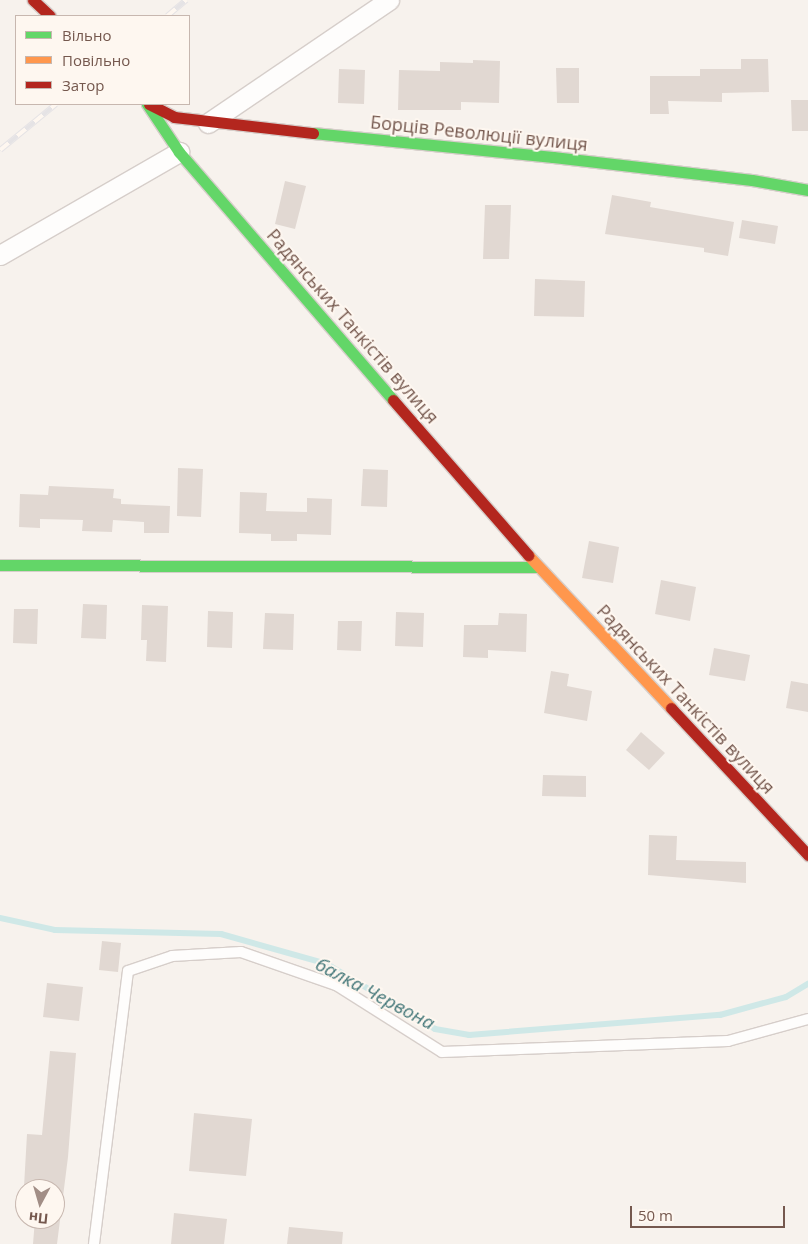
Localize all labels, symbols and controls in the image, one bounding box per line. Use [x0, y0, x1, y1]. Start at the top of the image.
legend [15, 15, 190, 105]
text: Вільно [62, 25, 111, 45]
text: Повільно [62, 50, 130, 70]
text: Затор [62, 75, 104, 95]
street label: Борців Революції вулиця [369, 111, 589, 155]
street label: Радянських Танкістів вулиця [263, 224, 443, 428]
street label: Радянських Танкістів вулиця [593, 600, 779, 798]
water label: балка Червона [312, 953, 438, 1035]
north arrow [15, 1179, 65, 1229]
scale bar [633, 1196, 788, 1228]
text: 50 m [638, 1205, 673, 1225]
text: Пн [28, 1208, 49, 1229]

